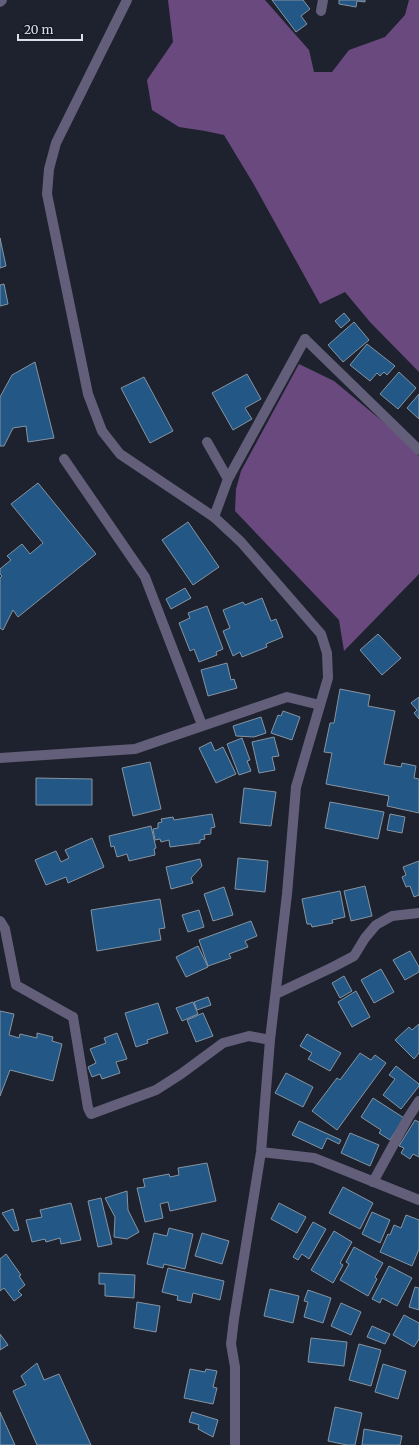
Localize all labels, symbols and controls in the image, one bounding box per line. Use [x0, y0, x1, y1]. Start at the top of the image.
scale bar [18, 16, 82, 42]
text: 20 m [24, 22, 53, 37]

